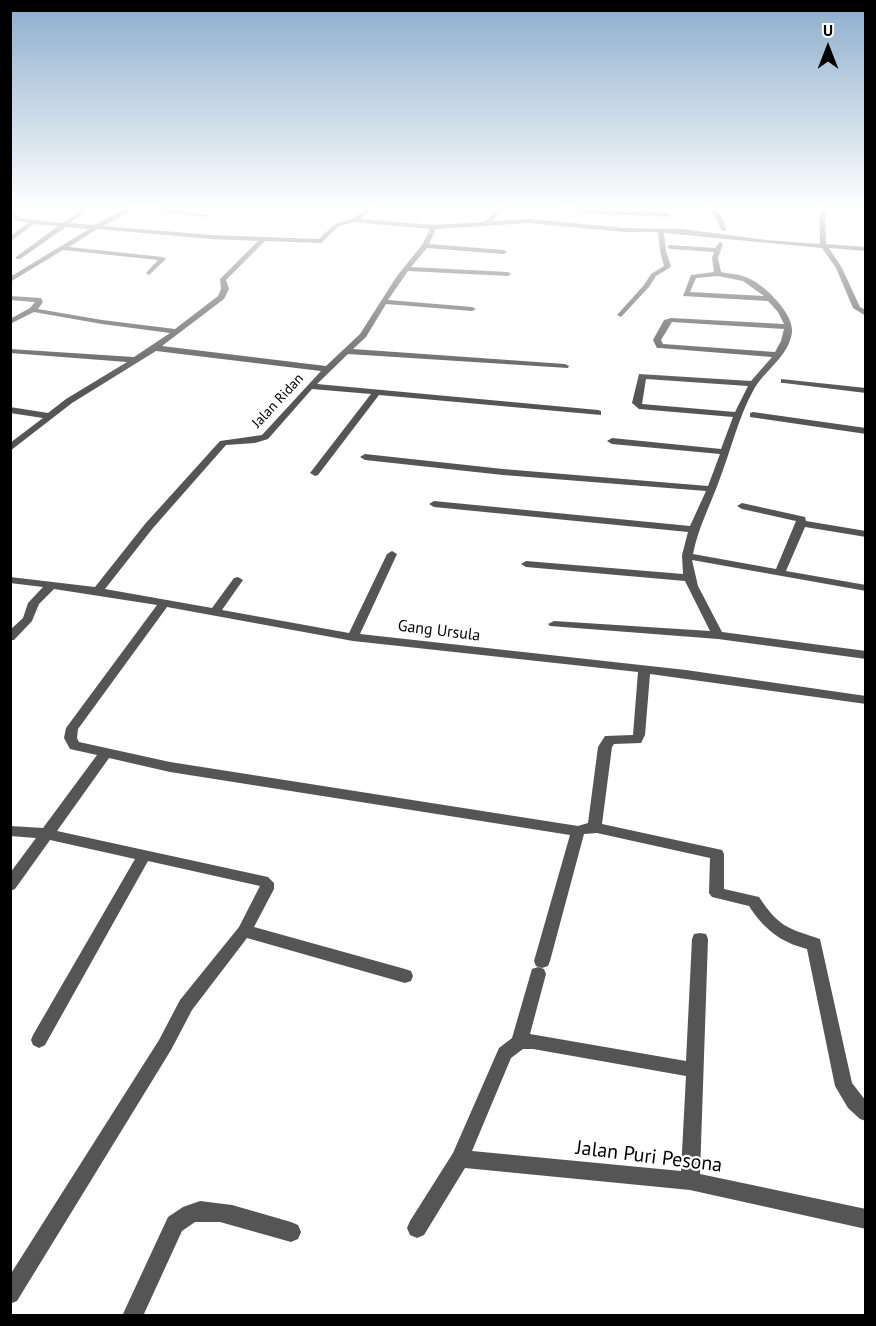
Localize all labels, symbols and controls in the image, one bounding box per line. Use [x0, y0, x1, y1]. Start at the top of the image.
north arrow [798, 18, 858, 78]
text: U [823, 20, 833, 40]
street label: Jalan Ridan [249, 371, 307, 431]
street label: Gang Ursula [397, 616, 481, 646]
street label: Jalan Puri Pesona [575, 1136, 723, 1178]

